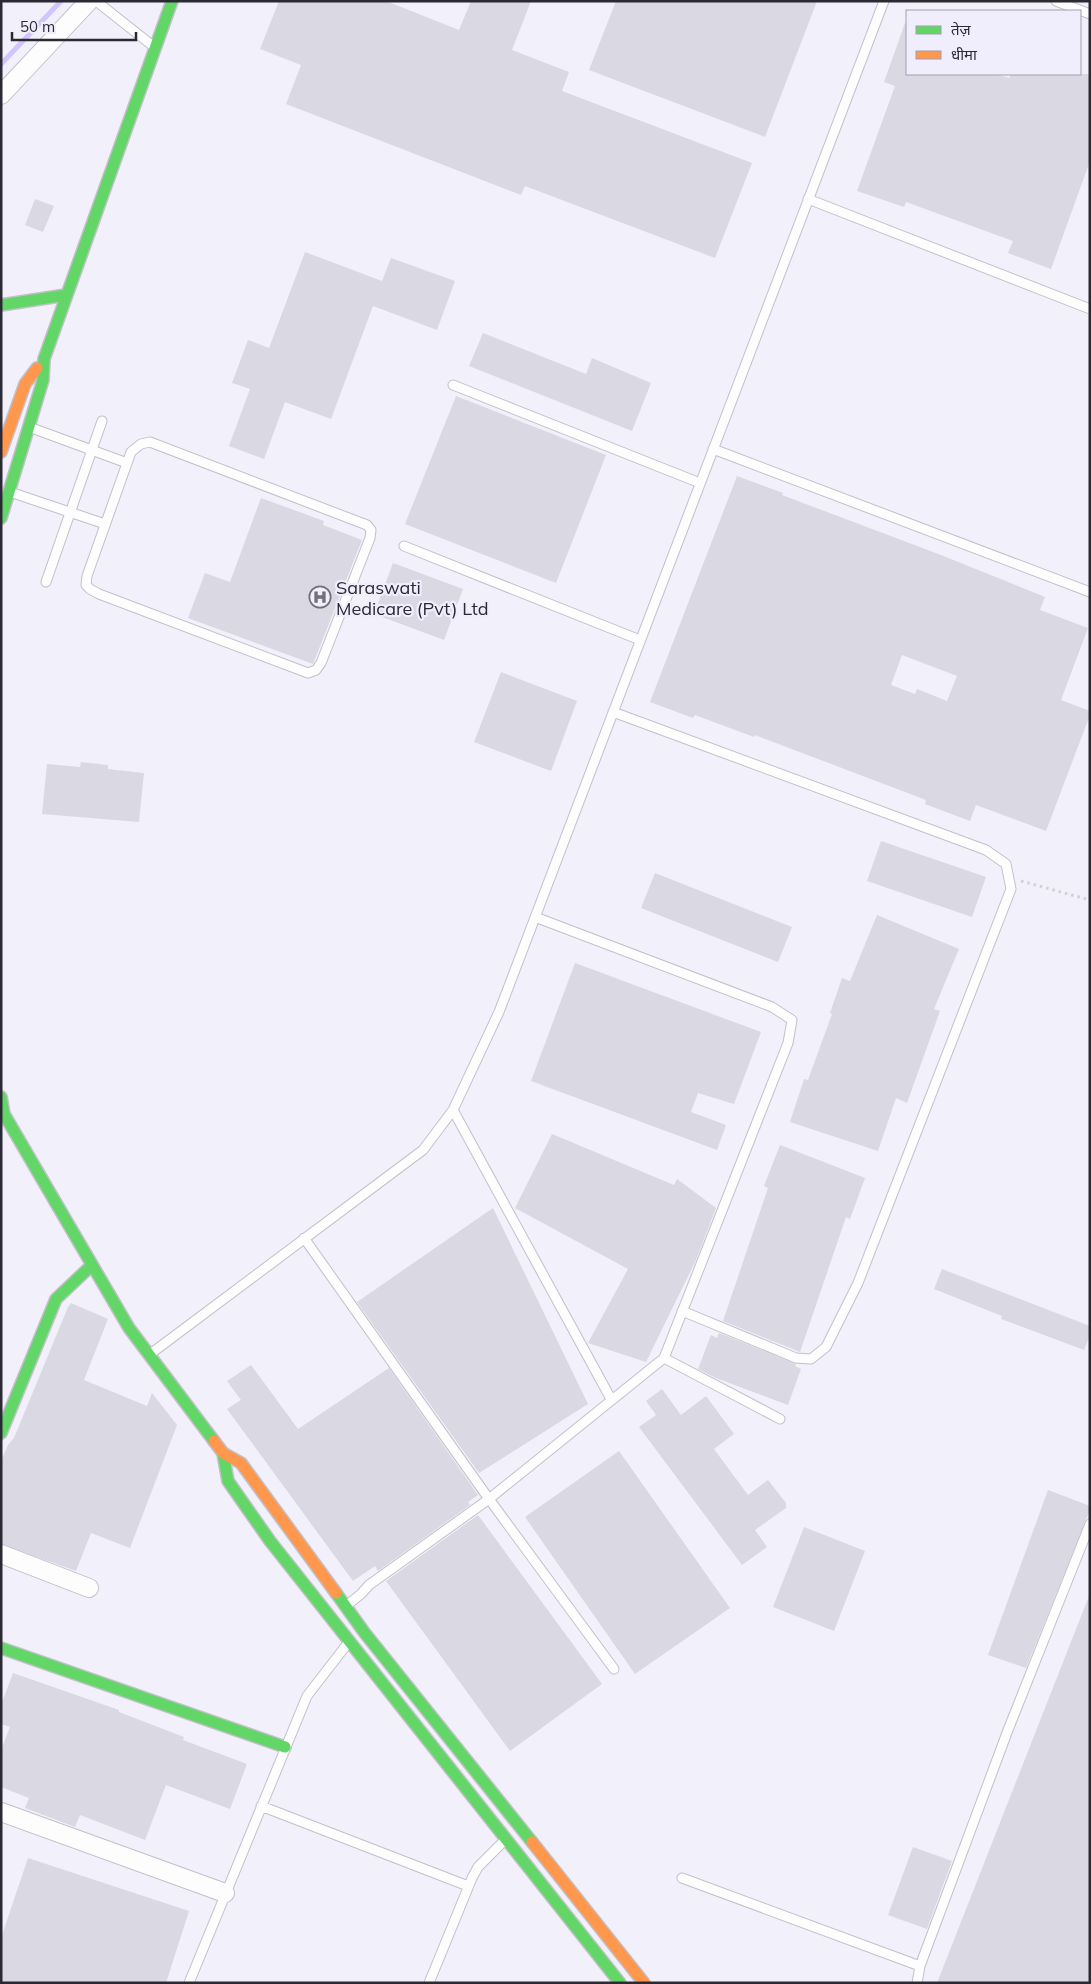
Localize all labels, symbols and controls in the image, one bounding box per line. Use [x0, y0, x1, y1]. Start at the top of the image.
scale bar [12, 10, 136, 42]
legend [906, 10, 1081, 75]
text: 50 m [20, 17, 55, 36]
text: तेज़ [951, 20, 972, 39]
text: धीमा [951, 45, 978, 64]
place label: Saraswati Medicare (Pvt) Ltd [336, 576, 489, 620]
hospital icon: Saraswati Medicare (Pvt) Ltd [308, 585, 332, 609]

